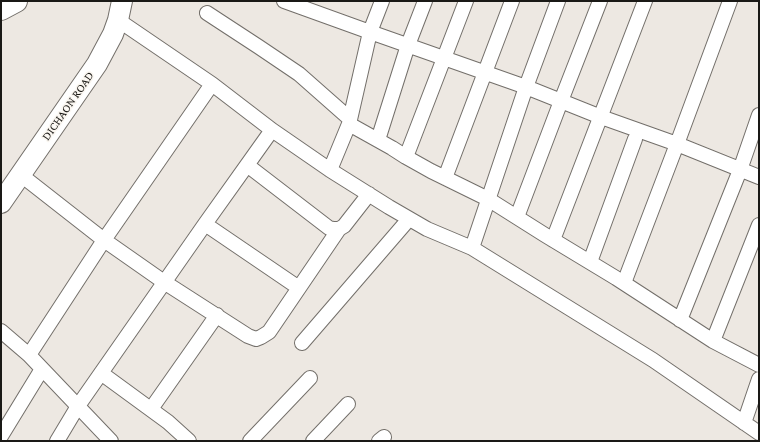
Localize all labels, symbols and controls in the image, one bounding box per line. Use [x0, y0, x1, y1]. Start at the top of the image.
street label: DICHAON ROAD [39, 69, 97, 143]

